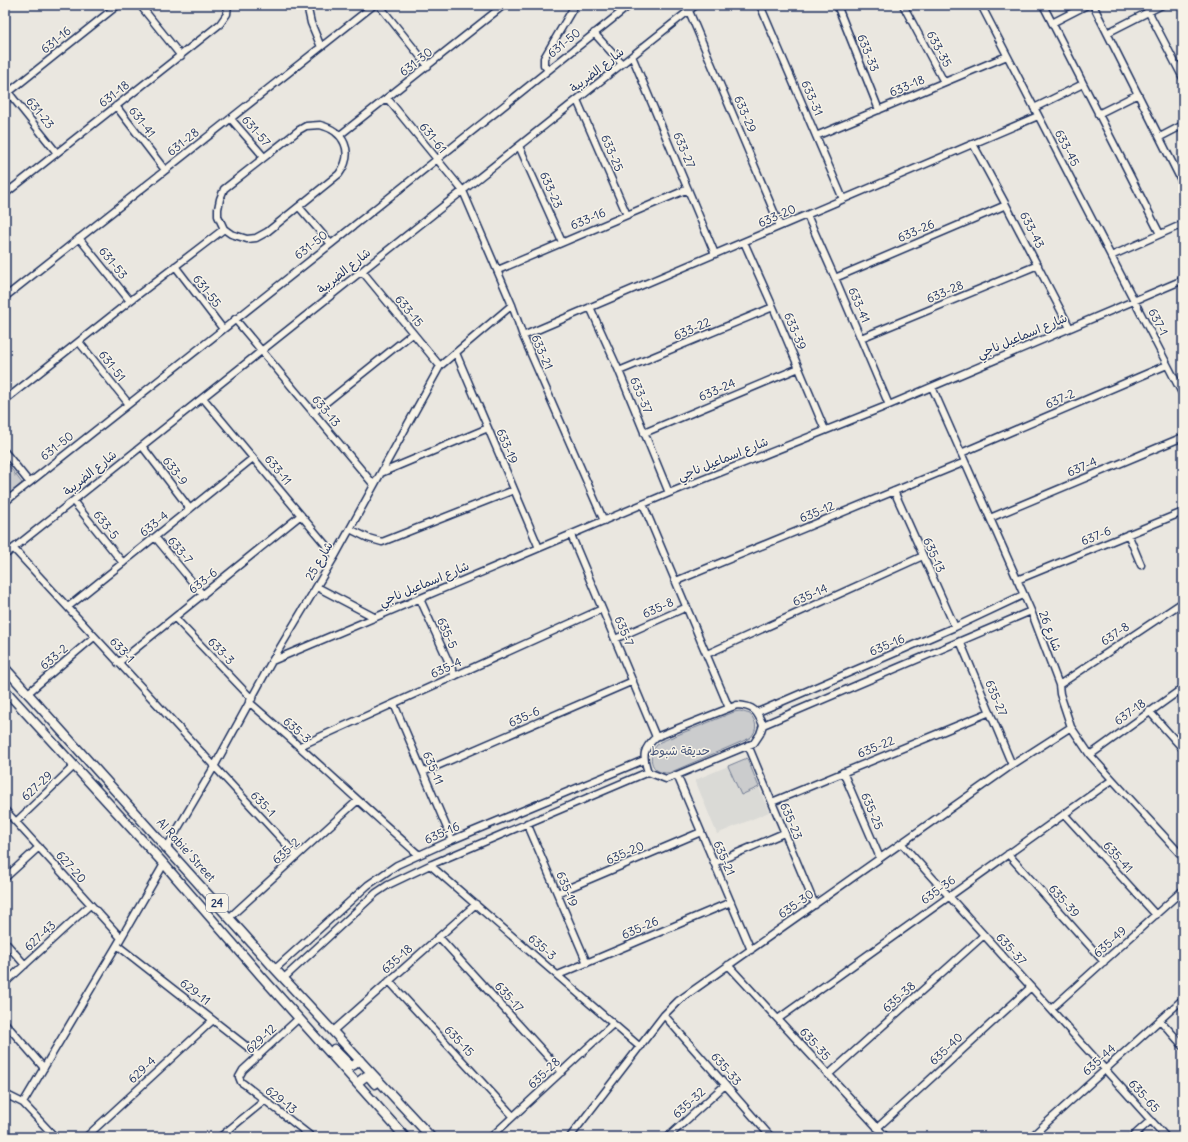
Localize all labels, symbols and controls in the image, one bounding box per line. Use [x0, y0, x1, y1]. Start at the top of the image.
street label: 631-16 [38, 23, 74, 56]
street label: 631-50 [544, 25, 583, 60]
street label: 633-35 [924, 28, 955, 70]
street label: 633-33 [854, 32, 883, 74]
street label: 631-30 [396, 44, 435, 79]
street label: شارع الضريبة [567, 44, 628, 97]
street label: 633-18 [887, 71, 927, 100]
street label: 631-18 [95, 77, 132, 110]
street label: 633-31 [798, 78, 827, 118]
street label: 633-29 [731, 93, 760, 135]
street label: 631-23 [23, 94, 58, 132]
street label: 631-41 [126, 103, 159, 140]
street label: 631-57 [239, 112, 274, 149]
street label: 631-61 [416, 119, 450, 156]
street label: 631-28 [164, 124, 202, 159]
street label: 633-45 [1052, 127, 1083, 169]
street label: 633-27 [670, 129, 699, 170]
street label: 633-25 [598, 132, 627, 174]
street label: 633-23 [537, 169, 566, 211]
street label: 633-20 [756, 201, 798, 230]
street label: 633-16 [568, 204, 608, 233]
street label: 633-43 [1017, 209, 1048, 251]
street label: 633-26 [895, 216, 937, 245]
street label: 631-50 [291, 227, 330, 262]
street label: 631-53 [96, 243, 131, 282]
street label: شارع الضريبة [314, 245, 375, 298]
street label: 631-55 [190, 271, 225, 310]
street label: 633-28 [924, 277, 966, 306]
street label: 633-41 [845, 285, 874, 325]
street label: 633-15 [392, 292, 427, 330]
street label: 637-1 [1145, 306, 1172, 338]
street label: 633-39 [781, 310, 810, 352]
street label: شارع اسماعيل ناجي [974, 310, 1071, 365]
street label: 633-22 [671, 314, 713, 343]
street label: 633-21 [528, 332, 557, 372]
street label: 631-51 [96, 347, 129, 384]
street label: 633-37 [627, 374, 656, 415]
street label: 633-24 [696, 375, 738, 404]
street label: 637-2 [1043, 386, 1077, 411]
street label: 633-13 [309, 392, 344, 430]
street label: 633-19 [493, 426, 522, 466]
street label: 631-50 [37, 428, 76, 463]
street label: شارع اسماعيل ناجي [675, 434, 772, 487]
street label: شارع الضريبة [60, 447, 121, 500]
street label: 633-11 [262, 451, 295, 488]
street label: 633-9 [160, 453, 191, 488]
street label: 637-4 [1064, 454, 1099, 480]
street label: 635-12 [797, 498, 837, 525]
street label: 633-5 [90, 507, 122, 542]
street label: 633-4 [136, 507, 171, 540]
street label: 637-6 [1079, 523, 1113, 548]
street label: 633-7 [165, 533, 196, 566]
street label: 635-13 [920, 535, 949, 575]
street label: شارع 25 [301, 539, 337, 584]
street label: شارع اسماعيل ناجي [376, 558, 473, 613]
street label: 633-6 [185, 564, 220, 597]
street label: 635-14 [790, 580, 830, 609]
street label: 635-8 [640, 594, 676, 621]
street label: شارع 26 [1034, 608, 1065, 654]
street label: 635-7 [611, 614, 637, 648]
street label: 635-5 [434, 615, 461, 651]
street label: 637-8 [1098, 619, 1132, 649]
street label: 635-16 [867, 630, 907, 659]
street label: 633-1 [107, 634, 138, 666]
street label: 633-3 [205, 634, 238, 668]
street label: 633-2 [37, 640, 71, 673]
street label: 635-4 [428, 654, 464, 681]
street label: 635-27 [982, 677, 1011, 718]
street label: 637-18 [1111, 695, 1149, 728]
street label: 635-6 [506, 703, 542, 730]
street label: 635-3 [280, 713, 315, 746]
street label: 635-22 [855, 732, 897, 761]
park label: حديقة شبوط [650, 743, 710, 759]
street label: 635-11 [420, 749, 447, 787]
street label: 627-29 [18, 767, 55, 804]
street label: 635-1 [248, 788, 279, 820]
street label: 635-25 [858, 790, 887, 832]
street label: 635-23 [777, 800, 806, 842]
street label: Al Rabie' Street [154, 815, 219, 885]
street label: 635-16 [422, 818, 462, 847]
street label: 635-2 [269, 834, 303, 867]
street label: 635-20 [604, 838, 646, 867]
street label: 635-21 [710, 838, 739, 878]
street label: 635-41 [1100, 838, 1136, 876]
street label: 627-20 [53, 847, 90, 886]
street label: 635-19 [553, 869, 582, 909]
street label: 635-36 [917, 872, 958, 907]
street label: 635-39 [1046, 881, 1083, 920]
street label: 635-30 [775, 886, 817, 921]
road number: 24 [206, 894, 228, 912]
street label: 635-26 [619, 913, 661, 942]
street label: 627-43 [21, 917, 59, 954]
street label: 635-49 [1090, 923, 1129, 960]
street label: 635-37 [993, 929, 1030, 968]
street label: 635-3 [525, 930, 560, 963]
street label: 635-18 [378, 941, 415, 977]
street label: 629-11 [177, 975, 214, 1008]
street label: 635-17 [492, 978, 527, 1015]
street label: 635-38 [879, 978, 918, 1015]
street label: 629-12 [242, 1020, 279, 1057]
street label: 635-15 [441, 1022, 477, 1059]
street label: 635-35 [797, 1024, 834, 1063]
street label: 635-40 [926, 1029, 966, 1068]
street label: 635-44 [1079, 1041, 1118, 1078]
street label: 635-33 [708, 1049, 745, 1089]
street label: 629-4 [125, 1053, 159, 1086]
street label: 635-28 [524, 1054, 563, 1091]
street label: 635-65 [1126, 1076, 1163, 1115]
street label: 629-13 [262, 1082, 300, 1117]
street label: 635-32 [669, 1084, 708, 1121]

